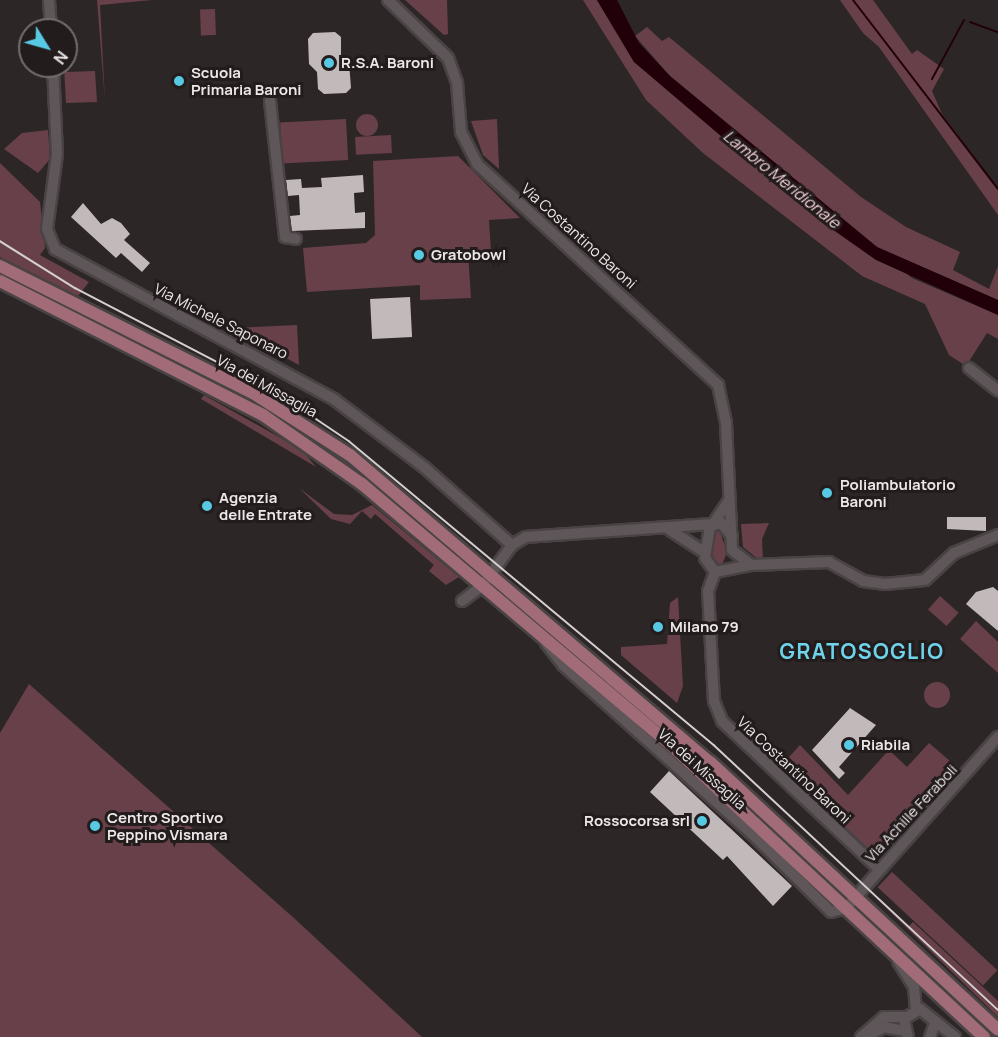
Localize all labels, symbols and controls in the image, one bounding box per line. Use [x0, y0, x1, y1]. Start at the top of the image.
north arrow [18, 18, 78, 78]
text: N [49, 46, 73, 69]
place label: R.S.A. Baroni [341, 54, 434, 72]
marker: R.S.A. Baroni [322, 56, 336, 70]
place label: Scuola Primaria Baroni [191, 63, 302, 98]
marker: Scuola Primaria Baroni [172, 74, 186, 88]
water label: Lambro Meridionale [720, 126, 844, 232]
street label: Via Costantino Baroni [518, 180, 640, 292]
place label: Gratobowl [431, 246, 506, 264]
marker: Gratobowl [412, 248, 426, 262]
street label: Via Michele Saponaro [151, 279, 291, 363]
street label: Via dei Missaglia [214, 351, 320, 421]
place label: Poliambulatorio Baroni [840, 475, 956, 510]
marker: Poliambulatorio Baroni [818, 484, 836, 502]
place label: Agenzia delle Entrate [219, 488, 312, 523]
marker: Agenzia delle Entrate [200, 499, 214, 513]
place label: Milano 79 [670, 618, 739, 636]
marker: Milano 79 [651, 620, 665, 634]
district label: GRATOSOGLIO [780, 638, 944, 664]
street label: Via Costantino Baroni [734, 713, 854, 827]
street label: Via dei Missaglia [654, 725, 750, 813]
place label: Riabila [861, 736, 910, 754]
marker: Riabila [842, 738, 856, 752]
street label: Via Achille Feraboli [861, 760, 961, 866]
place label: Centro Sportivo Peppino Vismara [107, 808, 228, 843]
place label: Rossocorsa srl [584, 812, 690, 830]
marker: Rossocorsa srl [695, 814, 709, 828]
marker: Centro Sportivo Peppino Vismara [88, 819, 102, 833]

